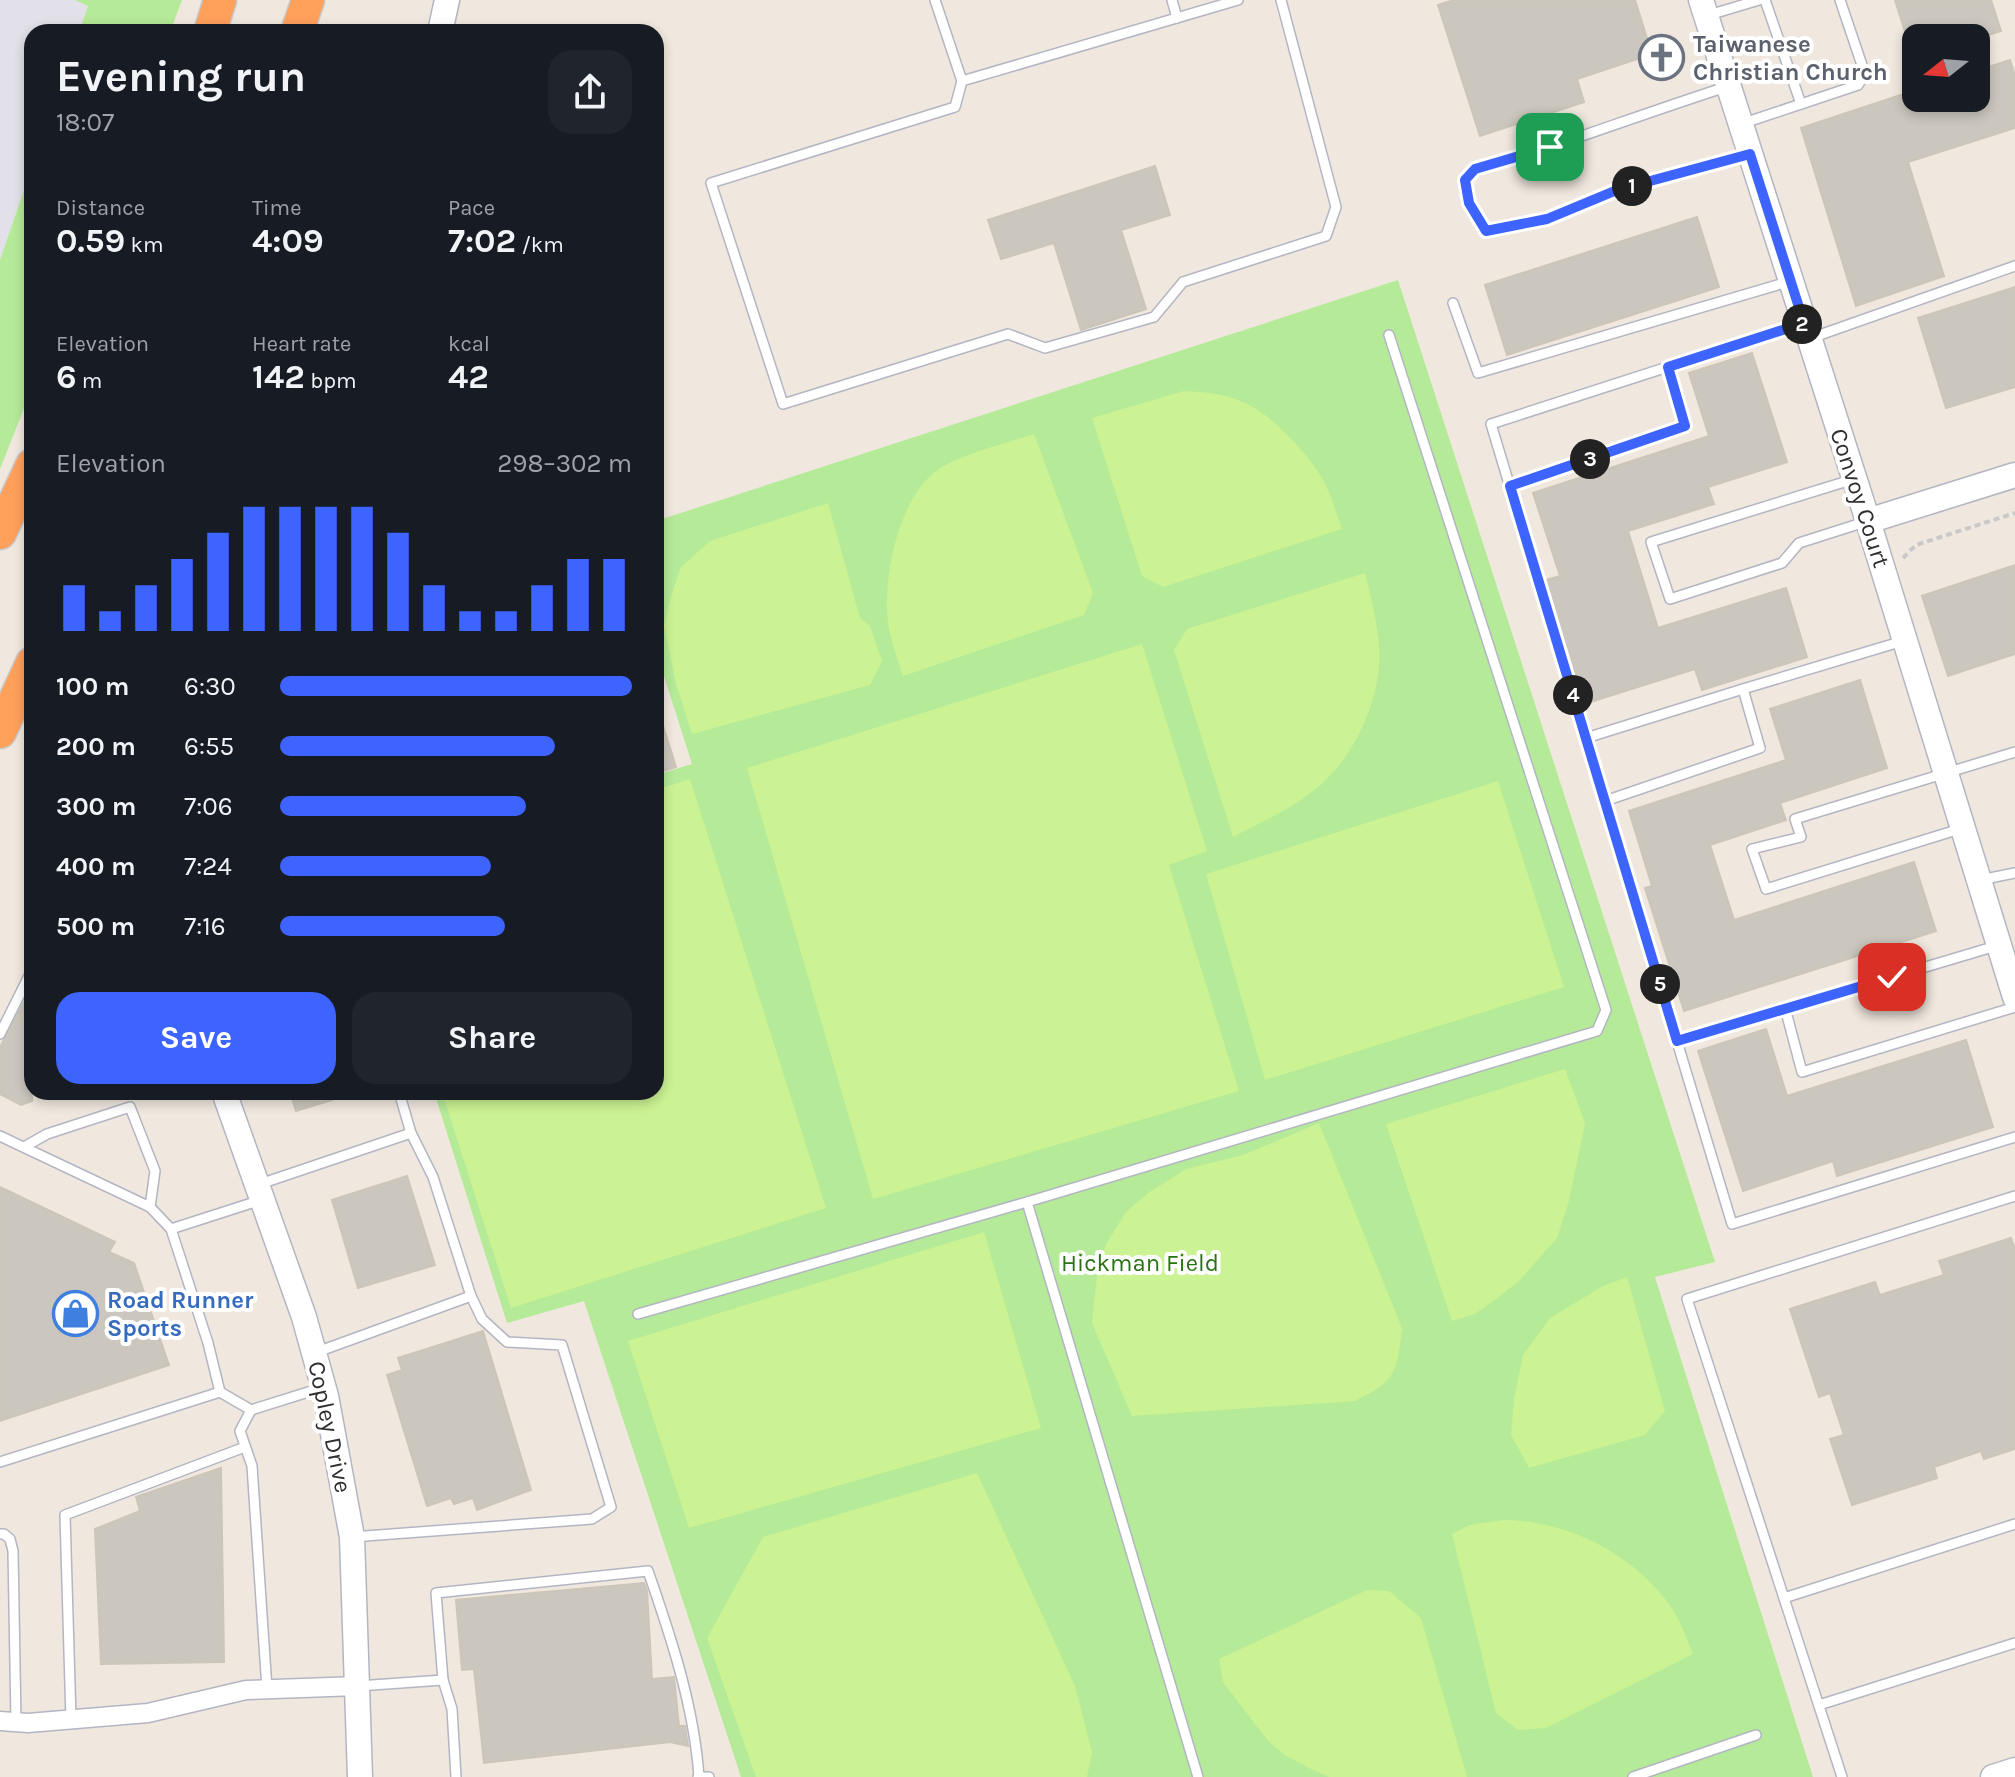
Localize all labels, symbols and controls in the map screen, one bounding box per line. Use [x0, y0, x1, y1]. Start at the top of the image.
north arrow [1902, 24, 1990, 112]
map controls [1902, 24, 1990, 112]
place label: Taiwanese Christian Church [1693, 30, 1888, 86]
church icon: Taiwanese Christian Church [1638, 34, 1686, 82]
button: share [548, 50, 632, 134]
text: Evening run [56, 51, 306, 102]
text: 18:07 [56, 107, 114, 138]
pin [1516, 113, 1584, 181]
icon: arrive [1528, 125, 1572, 169]
pin: 1 [1612, 166, 1652, 206]
text: 1 [1628, 173, 1636, 199]
text: Distance [56, 195, 145, 221]
text: Time [252, 195, 301, 221]
text: Pace [448, 195, 495, 221]
text: 0.59 [56, 221, 125, 261]
text: 4:09 [252, 221, 324, 261]
text: 7:02 [448, 221, 516, 261]
text: km [125, 232, 164, 258]
text: /km [516, 232, 564, 258]
pin: 2 [1782, 304, 1822, 344]
text: 2 [1795, 311, 1809, 337]
text: Elevation [56, 331, 149, 357]
text: Heart rate [252, 331, 351, 357]
text: kcal [448, 331, 490, 357]
text: 6 [56, 357, 77, 397]
text: 142 [252, 357, 305, 397]
text: 42 [448, 357, 489, 397]
text: m [77, 368, 102, 394]
text: bpm [305, 368, 357, 394]
street label: Convoy Court [1824, 425, 1896, 571]
pin: 3 [1570, 439, 1610, 479]
text: 3 [1583, 446, 1597, 472]
text: Elevation [56, 448, 166, 479]
text: 298–302 m [497, 448, 632, 479]
text: 100 m [56, 671, 129, 702]
text: 6:30 [184, 671, 236, 702]
pin: 4 [1553, 675, 1593, 715]
text: 4 [1566, 682, 1580, 708]
text: 200 m [56, 731, 136, 762]
text: 6:55 [184, 731, 234, 762]
text: 300 m [56, 791, 136, 822]
text: 7:06 [184, 791, 233, 822]
text: 400 m [56, 851, 136, 882]
text: 7:24 [184, 851, 232, 882]
text: 500 m [56, 911, 135, 942]
text: 7:16 [184, 911, 226, 942]
pin [1858, 943, 1926, 1011]
icon: check [1870, 955, 1914, 999]
pin: 5 [1640, 964, 1680, 1004]
text: 5 [1654, 971, 1666, 997]
button: Save [56, 992, 336, 1084]
button: Share [352, 992, 632, 1084]
park label: Hickman Field [1061, 1249, 1219, 1277]
place label: Road Runner Sports [107, 1286, 254, 1342]
shop icon: Road Runner Sports [52, 1290, 100, 1338]
street label: Copley Drive [302, 1359, 358, 1495]

